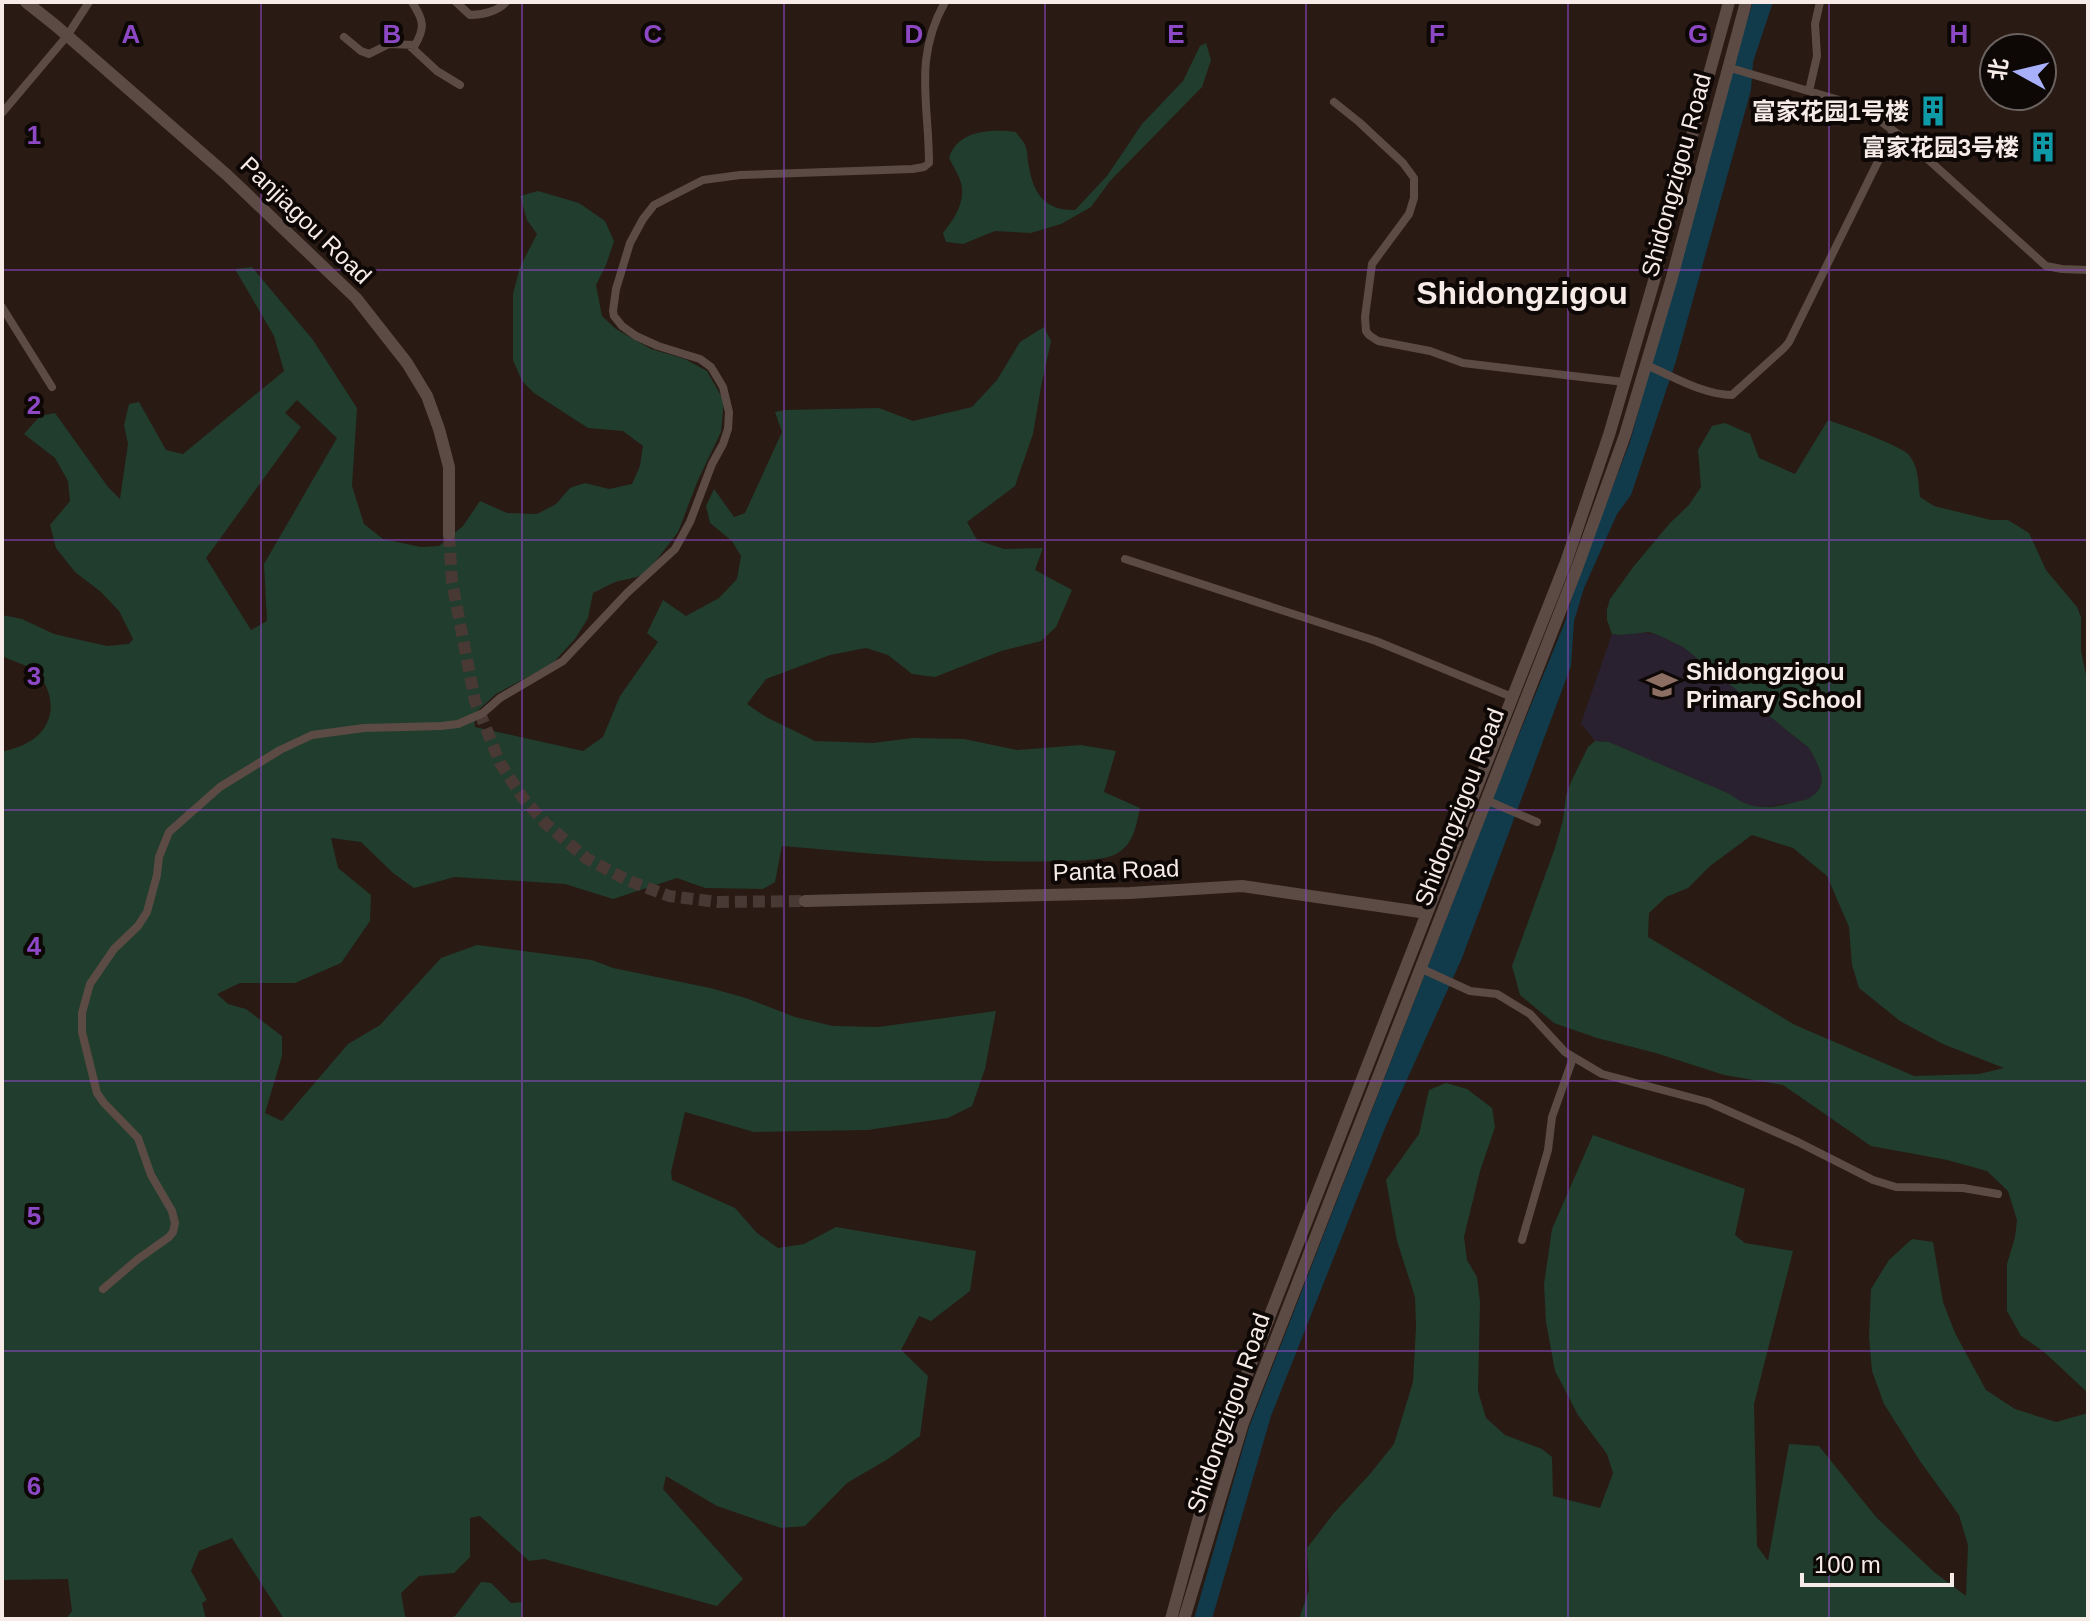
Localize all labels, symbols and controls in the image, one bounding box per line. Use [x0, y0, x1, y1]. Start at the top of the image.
text: A [122, 19, 141, 49]
text: B [383, 19, 401, 49]
text: C [644, 19, 663, 49]
text: D [905, 19, 923, 49]
text: E [1167, 19, 1185, 49]
text: F [1429, 19, 1445, 49]
text: G [1688, 19, 1708, 49]
text: H [1950, 19, 1968, 49]
north arrow [1978, 32, 2058, 112]
text: 北 [1985, 57, 2013, 82]
street label: Shidongzigou Road [1636, 70, 1716, 280]
building icon: 富家花园1号楼 [1916, 94, 1950, 128]
place label: 富家花园1号楼 [1752, 98, 1909, 125]
text: 1 [27, 120, 41, 150]
building icon: 富家花园3号楼 [2026, 130, 2060, 164]
place label: 富家花园3号楼 [1862, 134, 2019, 161]
street label: Panjiagou Road [235, 151, 377, 289]
district label: Shidongzigou [1416, 275, 1628, 311]
text: 2 [27, 390, 41, 420]
place label: Shidongzigou Primary School [1686, 658, 1862, 713]
text: 3 [27, 661, 41, 691]
school or university icon: Shidongzigou Primary School [1645, 668, 1679, 702]
street label: Shidongzigou Road [1409, 704, 1509, 910]
street label: Panta Road [1052, 854, 1180, 886]
text: 4 [27, 931, 42, 961]
text: 5 [27, 1201, 41, 1231]
street label: Shidongzigou Road [1181, 1310, 1275, 1516]
text: 6 [27, 1471, 41, 1501]
scale bar [1802, 1537, 1952, 1587]
text: 100 m [1814, 1551, 1881, 1578]

